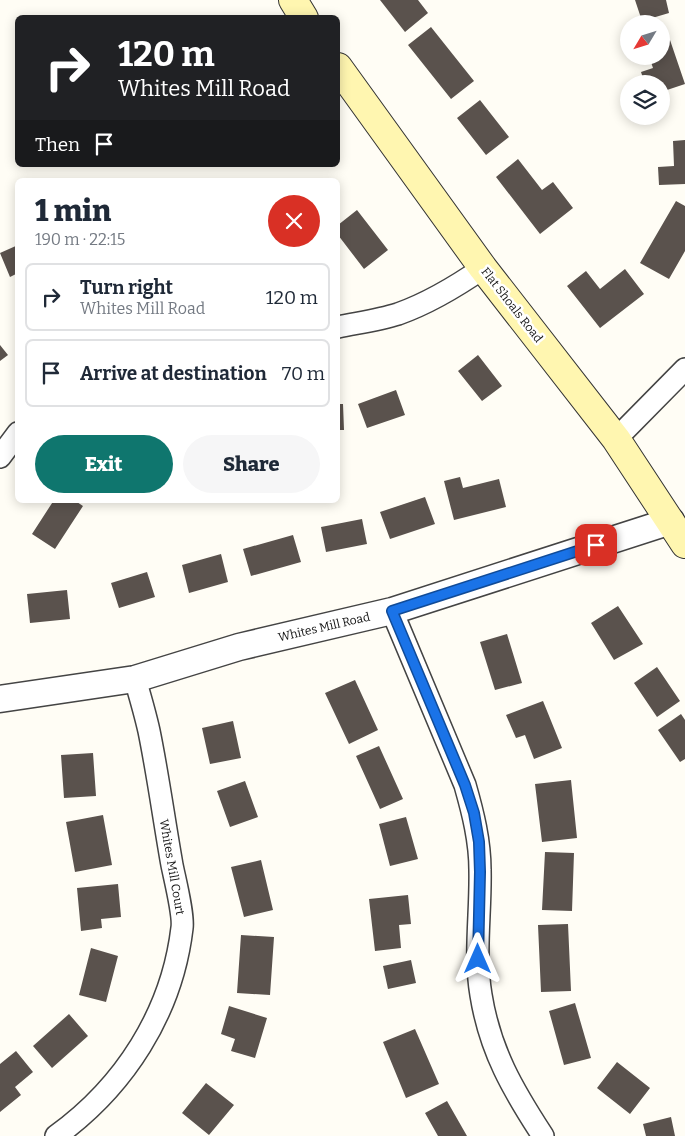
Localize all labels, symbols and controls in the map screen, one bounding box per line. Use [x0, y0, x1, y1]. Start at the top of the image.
north arrow [620, 15, 670, 65]
map controls [620, 15, 670, 125]
text: 120 m [118, 33, 215, 75]
icon: right [35, 35, 100, 100]
text: Whites Mill Road [118, 75, 290, 102]
button: layers [620, 75, 670, 125]
icon: arrive [90, 130, 118, 158]
text: Then [35, 133, 80, 156]
text: 1 min [35, 193, 111, 229]
button: close [268, 195, 320, 247]
text: 190 m · 22:15 [35, 230, 125, 249]
street label: Flat Shoals Road [478, 265, 546, 345]
text: Turn right [80, 276, 173, 299]
icon: right [37, 283, 65, 311]
text: 120 m [266, 286, 318, 309]
text: Whites Mill Road [80, 299, 205, 318]
icon: arrive [37, 359, 65, 387]
text: Arrive at destination [80, 362, 267, 385]
text: 70 m [282, 362, 325, 385]
button: Exit [35, 435, 173, 493]
button: Share [183, 435, 320, 493]
pin [575, 524, 617, 566]
icon: arrive [582, 531, 610, 559]
street label: Whites Mill Road [277, 610, 371, 644]
street label: Whites Mill Court [157, 818, 187, 917]
position arrow [451, 932, 503, 984]

